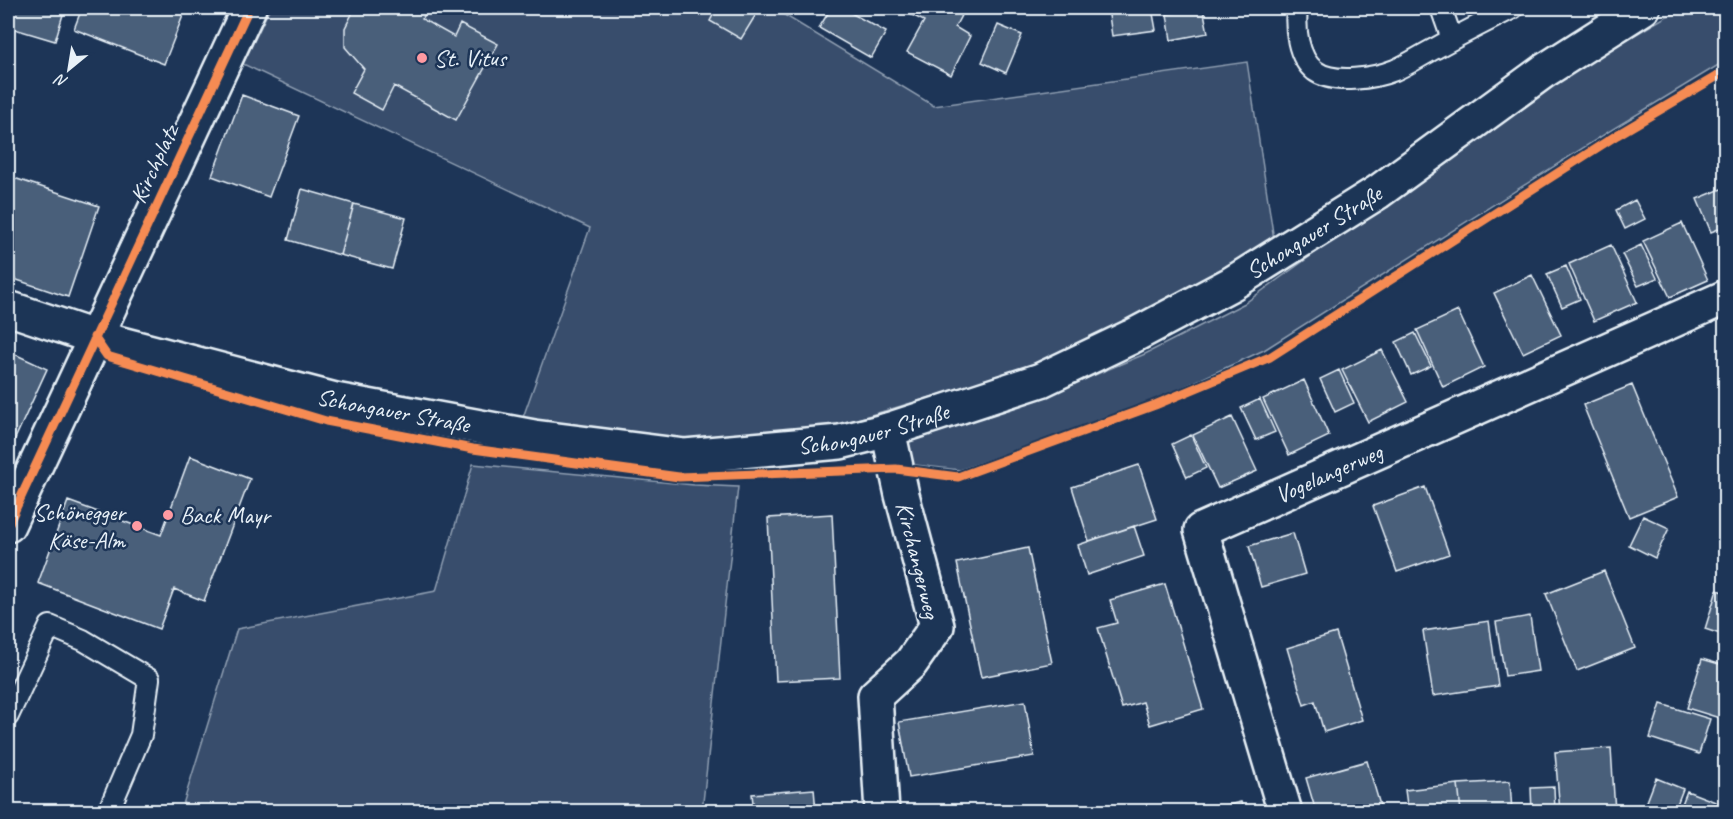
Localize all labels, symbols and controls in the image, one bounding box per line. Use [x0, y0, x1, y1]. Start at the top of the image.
north arrow [39, 39, 99, 99]
place label: St. Vitus [434, 43, 508, 73]
marker: St. Vitus [415, 51, 429, 65]
text: N [50, 68, 71, 92]
street label: Kirchplatz [123, 118, 186, 208]
street label: Schongauer Straße [1240, 177, 1389, 286]
street label: Schongauer Straße [314, 381, 474, 440]
street label: Schongauer Straße [796, 396, 954, 461]
street label: Vogelangerweg [1270, 436, 1388, 510]
place label: Schönegger Käse-Alm [34, 497, 127, 555]
street label: Kirchangerweg [889, 499, 948, 624]
place label: Back Mayr [180, 500, 272, 530]
marker: Back Mayr [161, 508, 175, 522]
marker: Schönegger Käse-Alm [130, 519, 144, 533]

